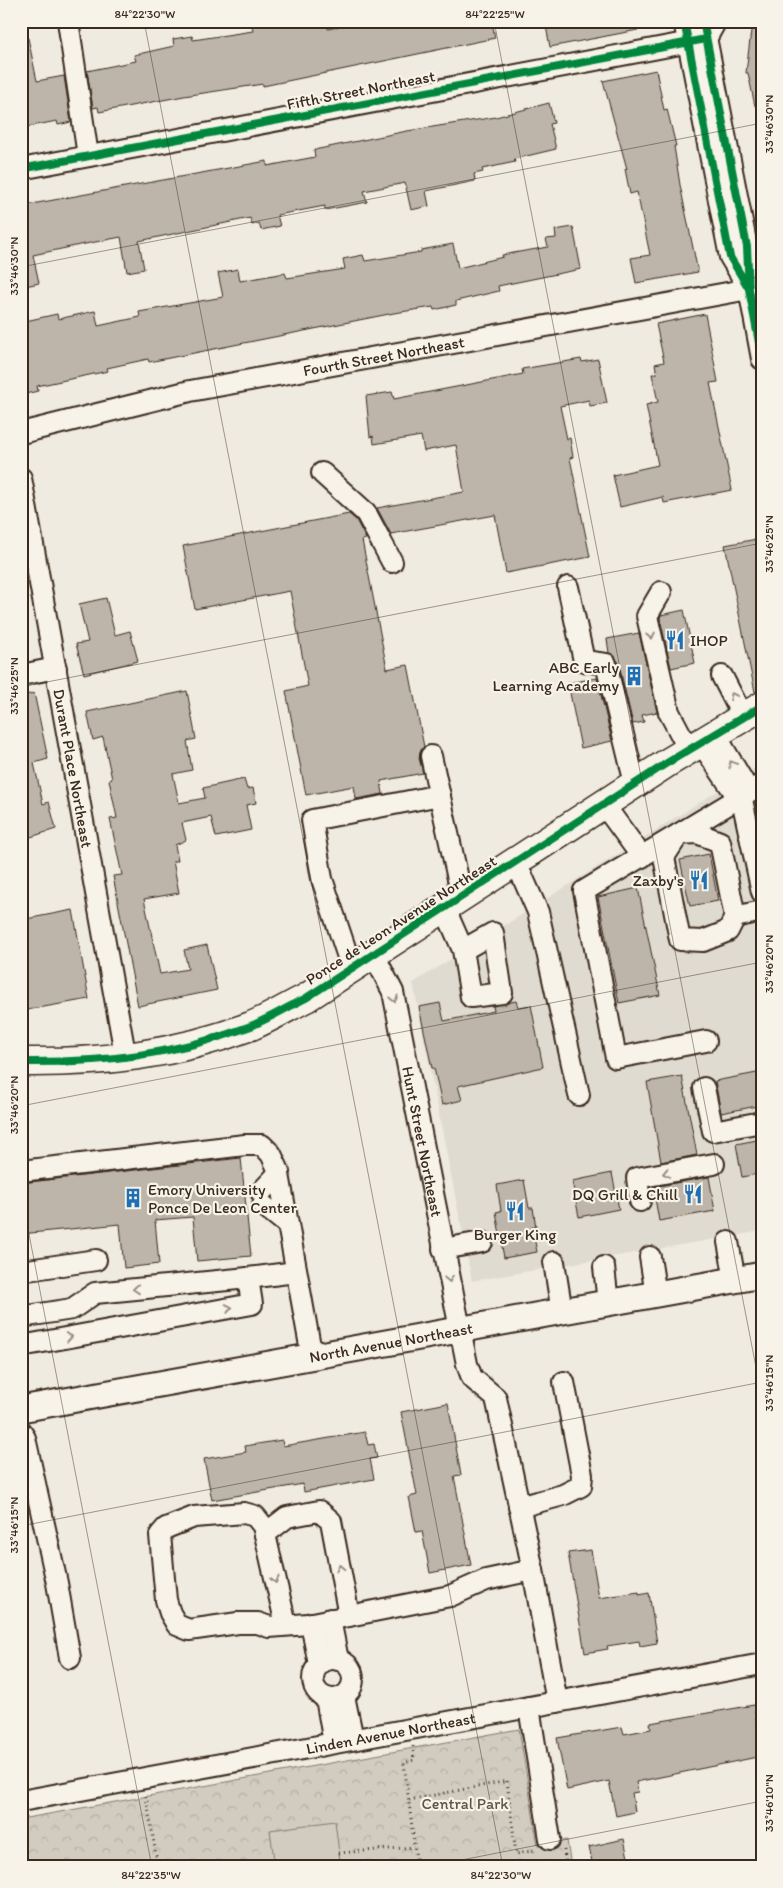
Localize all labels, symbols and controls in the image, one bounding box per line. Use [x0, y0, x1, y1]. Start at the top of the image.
text: 84°22'30"W [115, 7, 175, 21]
text: 84°22'25"W [465, 7, 525, 21]
street label: Fifth Street Northeast [285, 66, 437, 114]
text: 33°46'30"N [762, 95, 776, 153]
text: 33°46'30"N [7, 237, 21, 295]
street label: Fourth Street Northeast [302, 332, 466, 380]
text: 33°46'25"N [762, 515, 776, 573]
restaurant icon: IHOP [664, 629, 686, 651]
one-way arrow [645, 631, 656, 640]
place label: IHOP [690, 631, 728, 650]
text: 33°46'25"N [7, 657, 21, 715]
place label: ABC Early Learning Academy [492, 658, 619, 695]
building icon: ABC Early Learning Academy [623, 665, 645, 687]
street label: Durant Place Northeast [50, 687, 97, 849]
one-way arrow [729, 693, 739, 702]
one-way arrow [729, 760, 739, 769]
street label: Ponce de Leon Avenue Northeast [302, 851, 500, 989]
restaurant icon: Zaxby's [688, 869, 710, 891]
place label: Zaxby's [633, 871, 684, 890]
text: 33°46'20"N [762, 935, 776, 993]
one-way arrow [388, 995, 399, 1003]
street label: Hunt Street Northeast [398, 1065, 447, 1218]
text: 33°46'20"N [7, 1076, 21, 1134]
one-way arrow [662, 1167, 671, 1177]
place label: Emory University Ponce De Leon Center [148, 1180, 297, 1217]
restaurant icon: DQ Grill & Chill [682, 1183, 704, 1205]
place label: DQ Grill & Chill [572, 1185, 678, 1204]
building icon: Emory University Ponce De Leon Center [122, 1187, 144, 1209]
restaurant icon: Burger King [504, 1200, 526, 1222]
place label: Burger King [474, 1225, 557, 1244]
one-way arrow [443, 1274, 454, 1283]
one-way arrow [132, 1283, 140, 1294]
one-way arrow [225, 1304, 234, 1314]
street label: North Avenue Northeast [308, 1318, 474, 1366]
one-way arrow [65, 1332, 74, 1342]
text: 33°46'15"N [762, 1355, 776, 1411]
text: 33°46'15"N [7, 1497, 21, 1553]
one-way arrow [335, 1563, 346, 1572]
one-way arrow [269, 1575, 280, 1584]
street label: Linden Avenue Northeast [304, 1708, 477, 1758]
text: 33°46'10"N [762, 1774, 776, 1832]
park label: Central Park [421, 1794, 509, 1813]
text: 84°22'35"W [121, 1868, 181, 1882]
text: 84°22'30"W [471, 1868, 531, 1882]

